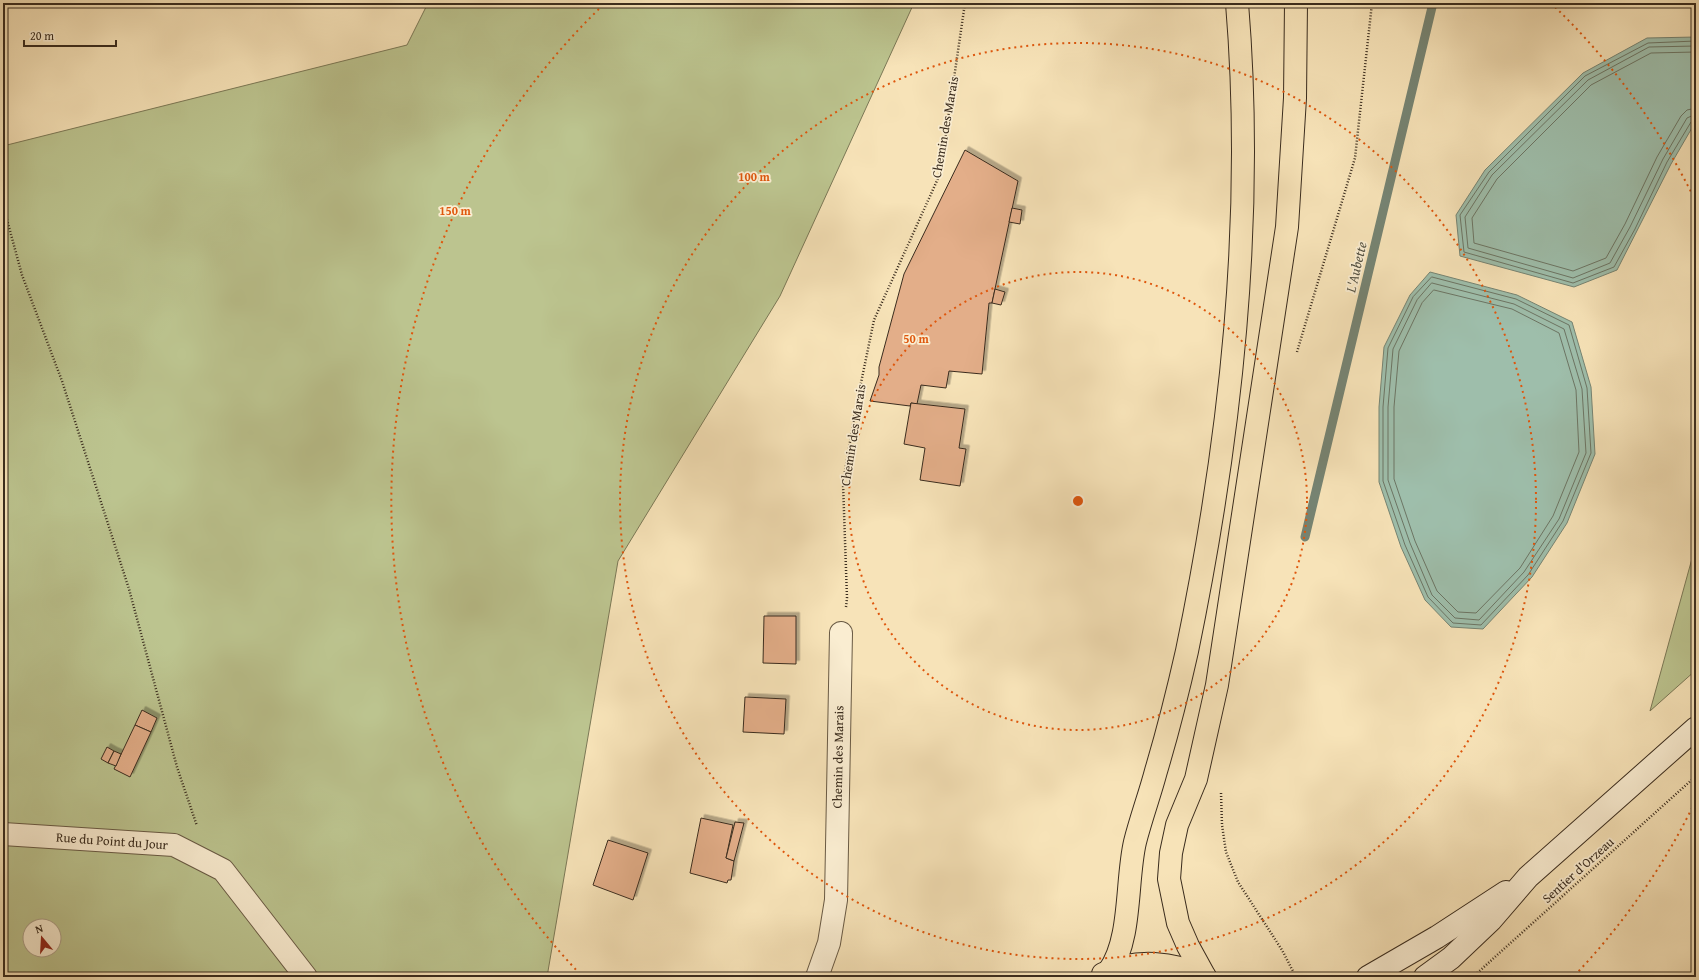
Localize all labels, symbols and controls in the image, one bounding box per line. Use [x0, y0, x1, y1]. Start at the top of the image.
scale bar [24, 22, 116, 48]
text: 20 m [30, 27, 54, 44]
street label: Chemin des Marais [927, 75, 963, 179]
text: 100 m [738, 168, 771, 185]
text: 150 m [439, 202, 472, 219]
water label: L'Aubette [1340, 239, 1372, 295]
text: 50 m [903, 330, 929, 347]
street label: Chemin des Marais [836, 383, 870, 487]
centre of rings [1071, 494, 1085, 508]
street label: Chemin des Marais [828, 705, 848, 809]
street label: Rue du Point du Jour [55, 828, 169, 854]
street label: Sentier d'Orzeau [1538, 833, 1618, 907]
north arrow [22, 918, 62, 958]
text: N [33, 920, 45, 937]

